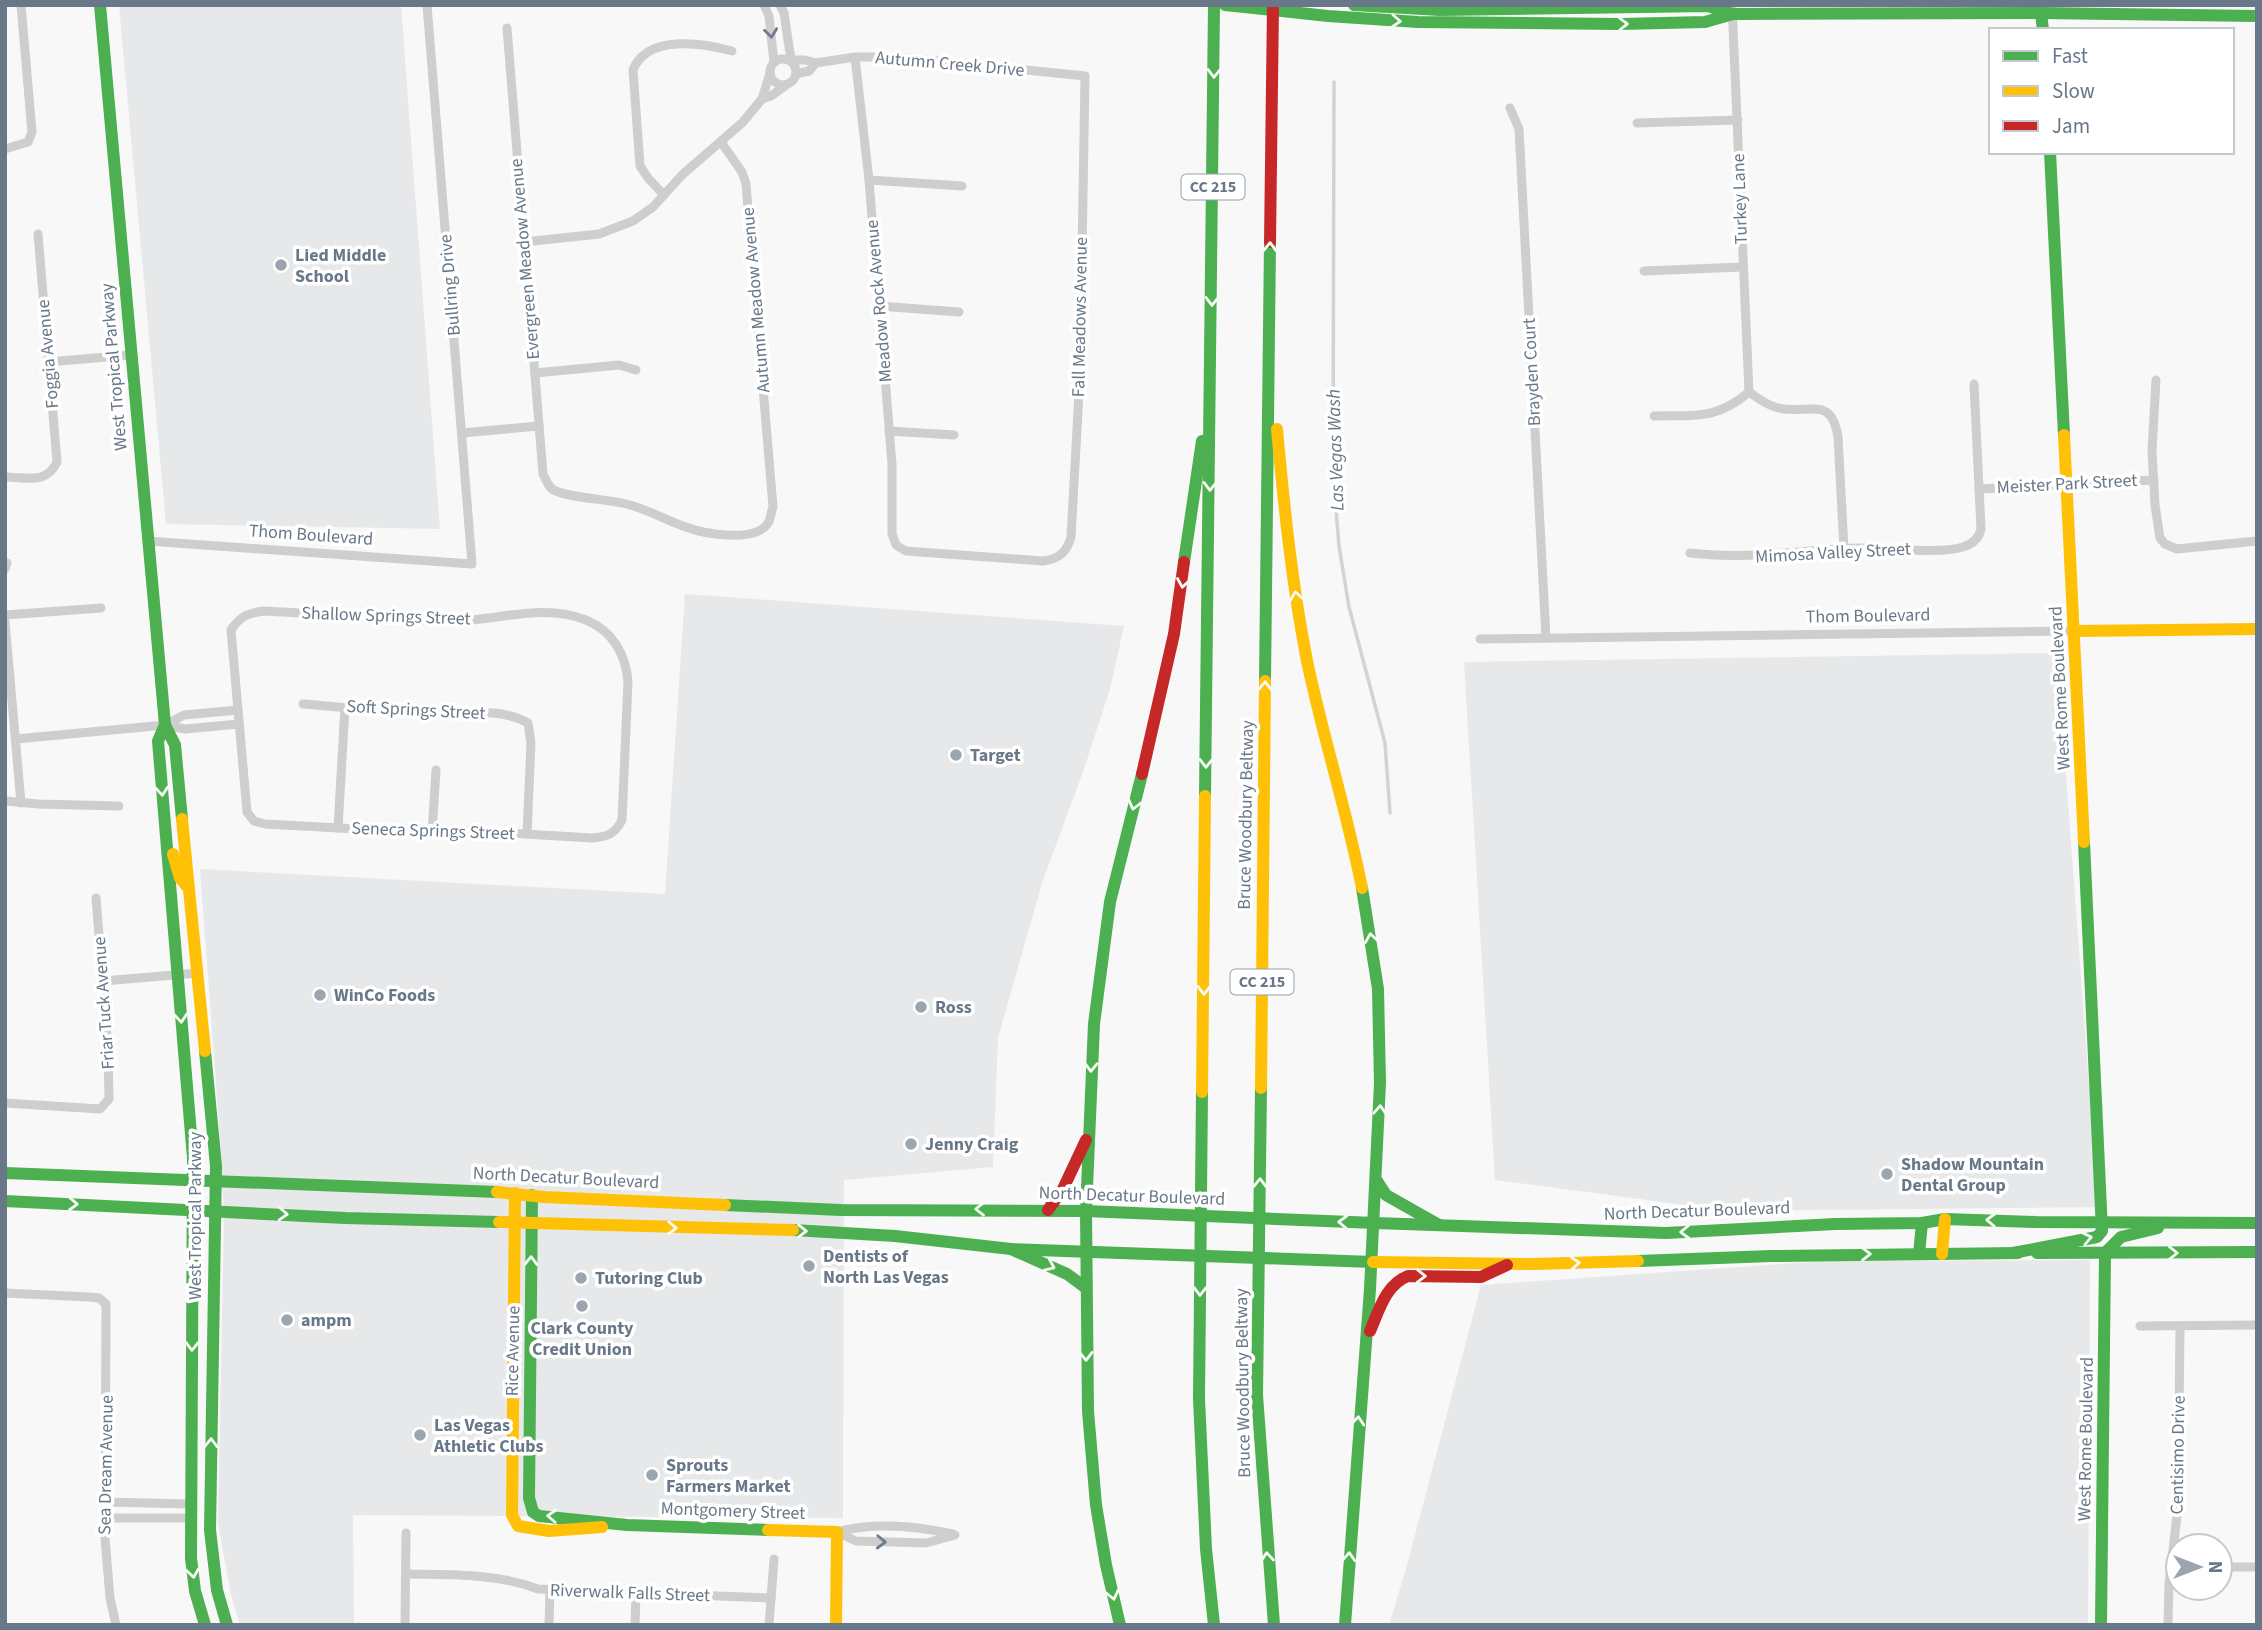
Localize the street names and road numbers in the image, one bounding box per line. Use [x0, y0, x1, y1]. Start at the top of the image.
street label: Autumn Creek Drive [874, 45, 1026, 83]
street label: Turkey Lane [1726, 153, 1754, 245]
street label: Evergreen Meadow Avenue [504, 157, 546, 361]
road number: CC 215 [1182, 174, 1244, 200]
street label: Autumn Meadow Avenue [735, 206, 777, 394]
street label: Meadow Rock Avenue [859, 219, 899, 383]
street label: Bullring Drive [433, 233, 467, 337]
street label: Fall Meadows Avenue [1066, 237, 1094, 397]
street label: West Tropical Parkway [94, 282, 134, 452]
street label: Foggia Avenue [31, 298, 65, 409]
street label: Brayden Court [1517, 317, 1547, 427]
street label: Meister Park Street [1996, 468, 2138, 500]
street label: Thom Boulevard [248, 518, 374, 552]
street label: Mimosa Valley Street [1755, 536, 1911, 570]
street label: Shallow Springs Street [301, 601, 471, 631]
street label: Thom Boulevard [1805, 602, 1931, 630]
street label: West Rome Boulevard [2043, 605, 2077, 771]
street label: Soft Springs Street [346, 694, 486, 726]
street label: Bruce Woodbury Beltway [1232, 719, 1260, 910]
street label: Seneca Springs Street [351, 816, 515, 846]
street label: Friar Tuck Avenue [87, 936, 121, 1070]
road number: CC 215 [1230, 970, 1294, 994]
street label: West Tropical Parkway [183, 1131, 208, 1300]
street label: North Decatur Boulevard [472, 1161, 660, 1195]
street label: North Decatur Boulevard [1038, 1180, 1226, 1212]
street label: North Decatur Boulevard [1603, 1195, 1791, 1227]
street label: Bruce Woodbury Beltway [1229, 1287, 1257, 1478]
street label: Rice Avenue [500, 1305, 526, 1396]
street label: West Rome Boulevard [2072, 1357, 2100, 1521]
street label: Sea Dream Avenue [92, 1395, 120, 1535]
street label: Centisimo Drive [2164, 1395, 2192, 1515]
street label: Montgomery Street [660, 1496, 806, 1526]
street label: Riverwalk Falls Street [549, 1578, 711, 1608]

